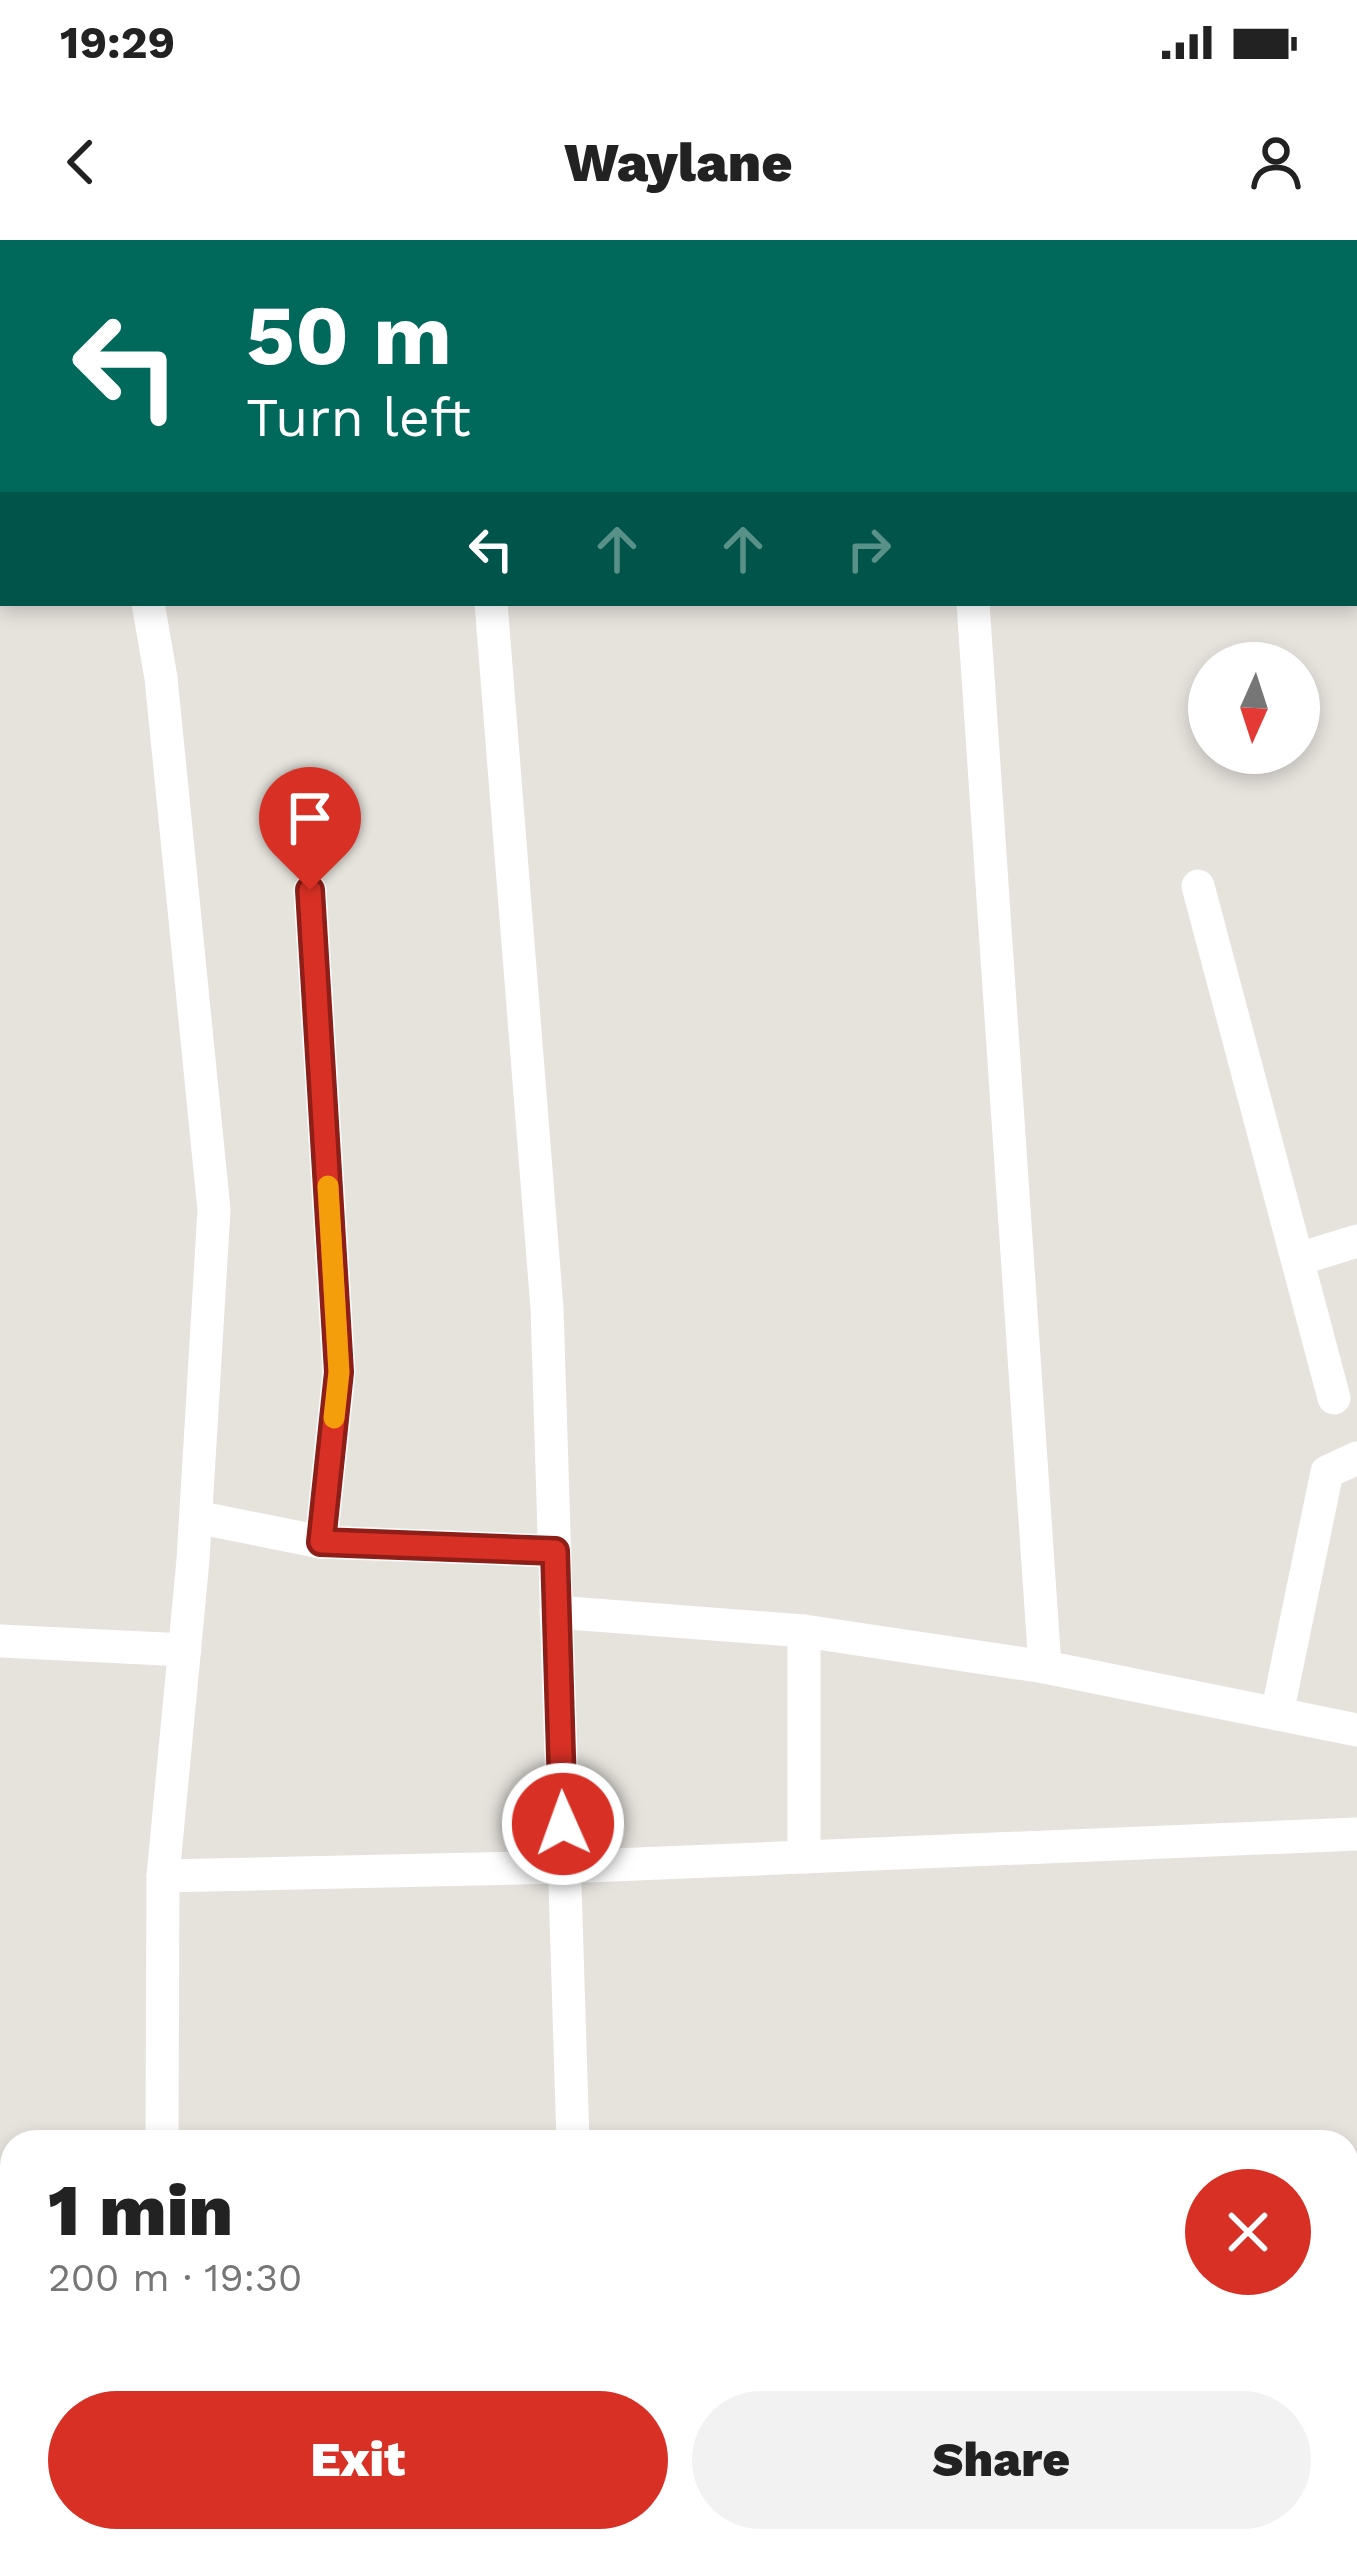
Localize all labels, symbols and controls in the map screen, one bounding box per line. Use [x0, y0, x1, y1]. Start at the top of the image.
text: 19:29 [60, 16, 175, 69]
icon: back [48, 129, 114, 195]
icon: person [1243, 129, 1309, 195]
text: Waylane [564, 131, 793, 194]
text: 50 m [246, 286, 452, 384]
icon: left [48, 288, 204, 444]
text: Turn left [246, 386, 471, 449]
icon: left [458, 516, 524, 582]
icon: ahead [584, 516, 650, 582]
icon: ahead [710, 516, 776, 582]
icon: right [836, 516, 902, 582]
north arrow [1188, 642, 1320, 774]
map controls [1188, 642, 1320, 774]
pin [259, 767, 361, 890]
icon: arrive [277, 785, 343, 851]
position arrow [500, 1761, 626, 1887]
text: 1 min [48, 2168, 233, 2252]
button: close [1185, 2169, 1311, 2295]
text: 200 m · 19:30 [48, 2255, 302, 2300]
button: Exit [48, 2391, 668, 2529]
button: Share [692, 2391, 1311, 2529]

